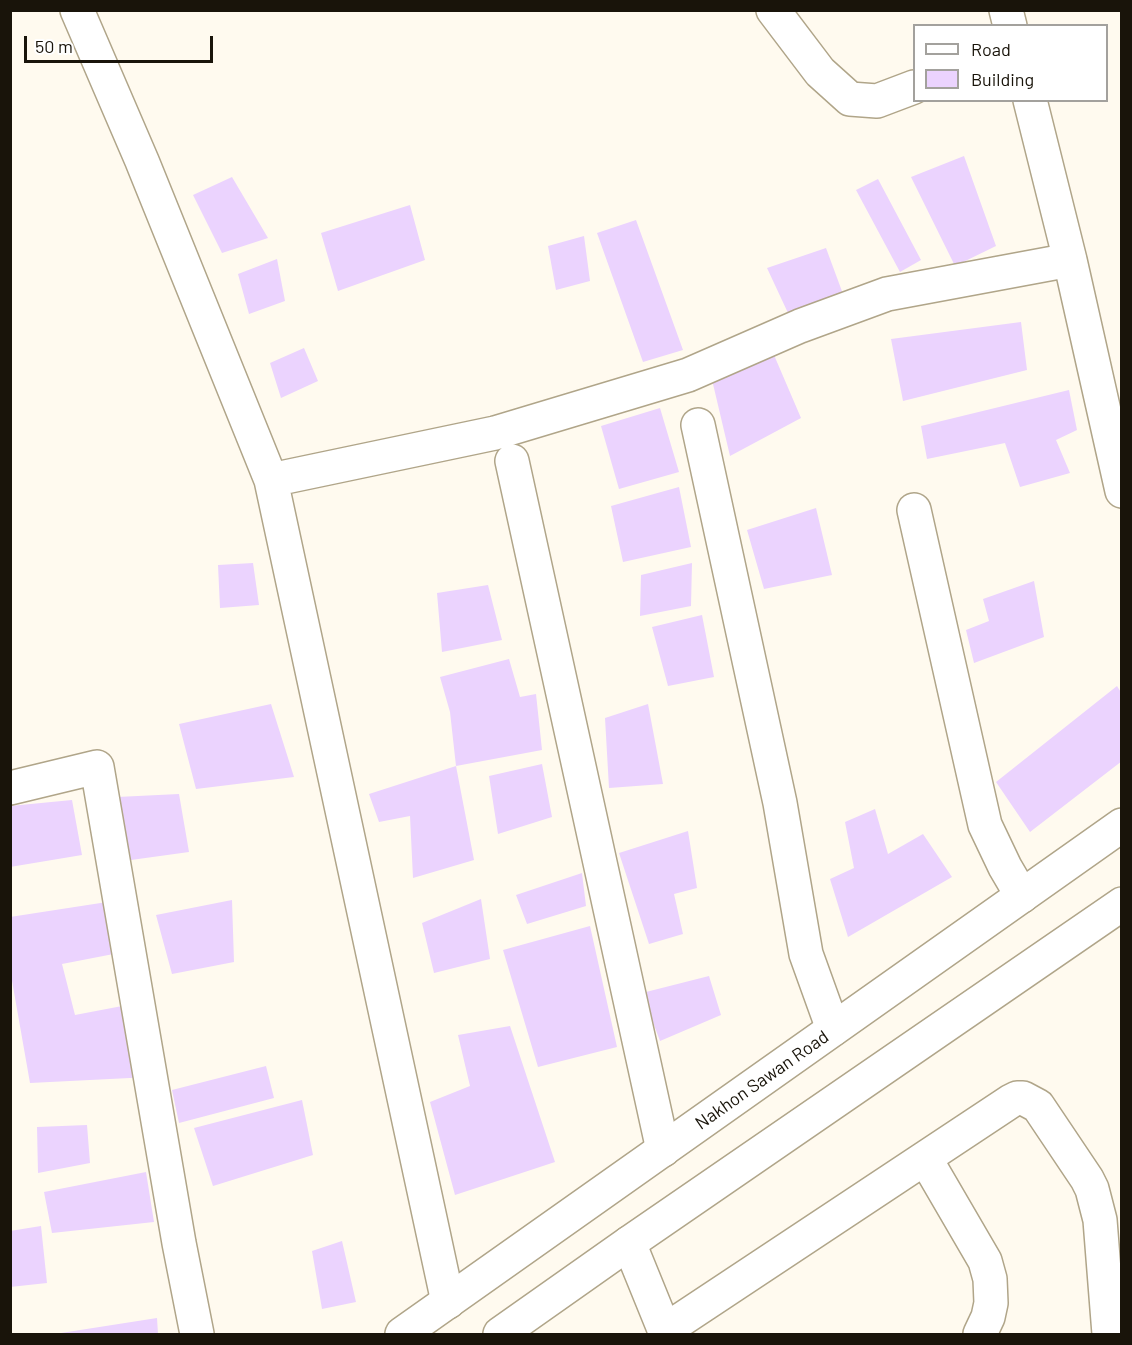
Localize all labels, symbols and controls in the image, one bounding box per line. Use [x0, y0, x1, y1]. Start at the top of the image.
scale bar [27, 24, 216, 62]
legend [913, 24, 1108, 102]
text: 50 m [35, 35, 73, 57]
text: Road [971, 38, 1011, 60]
text: Building [971, 68, 1034, 90]
street label: Nakhon Sawan Road [691, 1026, 833, 1134]

